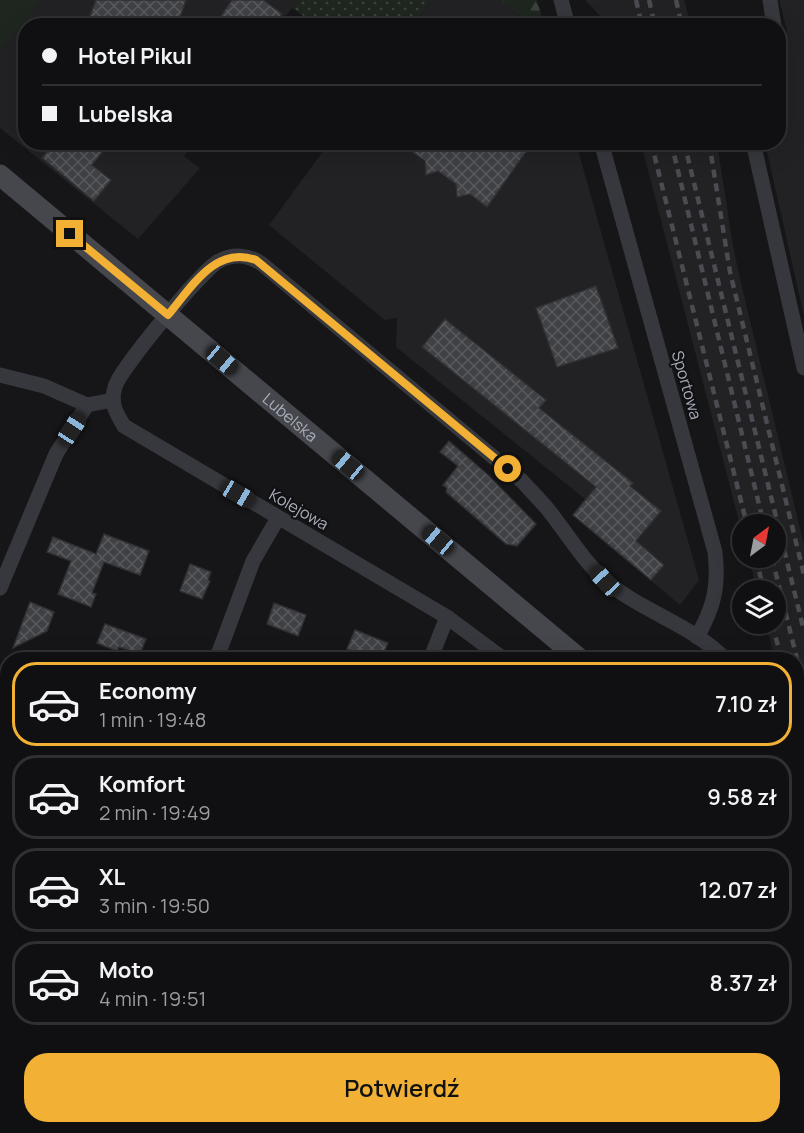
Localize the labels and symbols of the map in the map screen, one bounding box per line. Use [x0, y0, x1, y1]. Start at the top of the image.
route end [56, 220, 83, 247]
car [202, 342, 242, 378]
street label: Sportowa [667, 348, 707, 422]
street label: Lubelska [258, 388, 322, 447]
car [55, 409, 89, 449]
car [328, 447, 368, 483]
route start [494, 455, 521, 482]
car [218, 477, 258, 511]
street label: Kolejowa [265, 483, 333, 535]
north arrow [732, 514, 786, 568]
car [418, 522, 458, 558]
car [586, 562, 624, 600]

